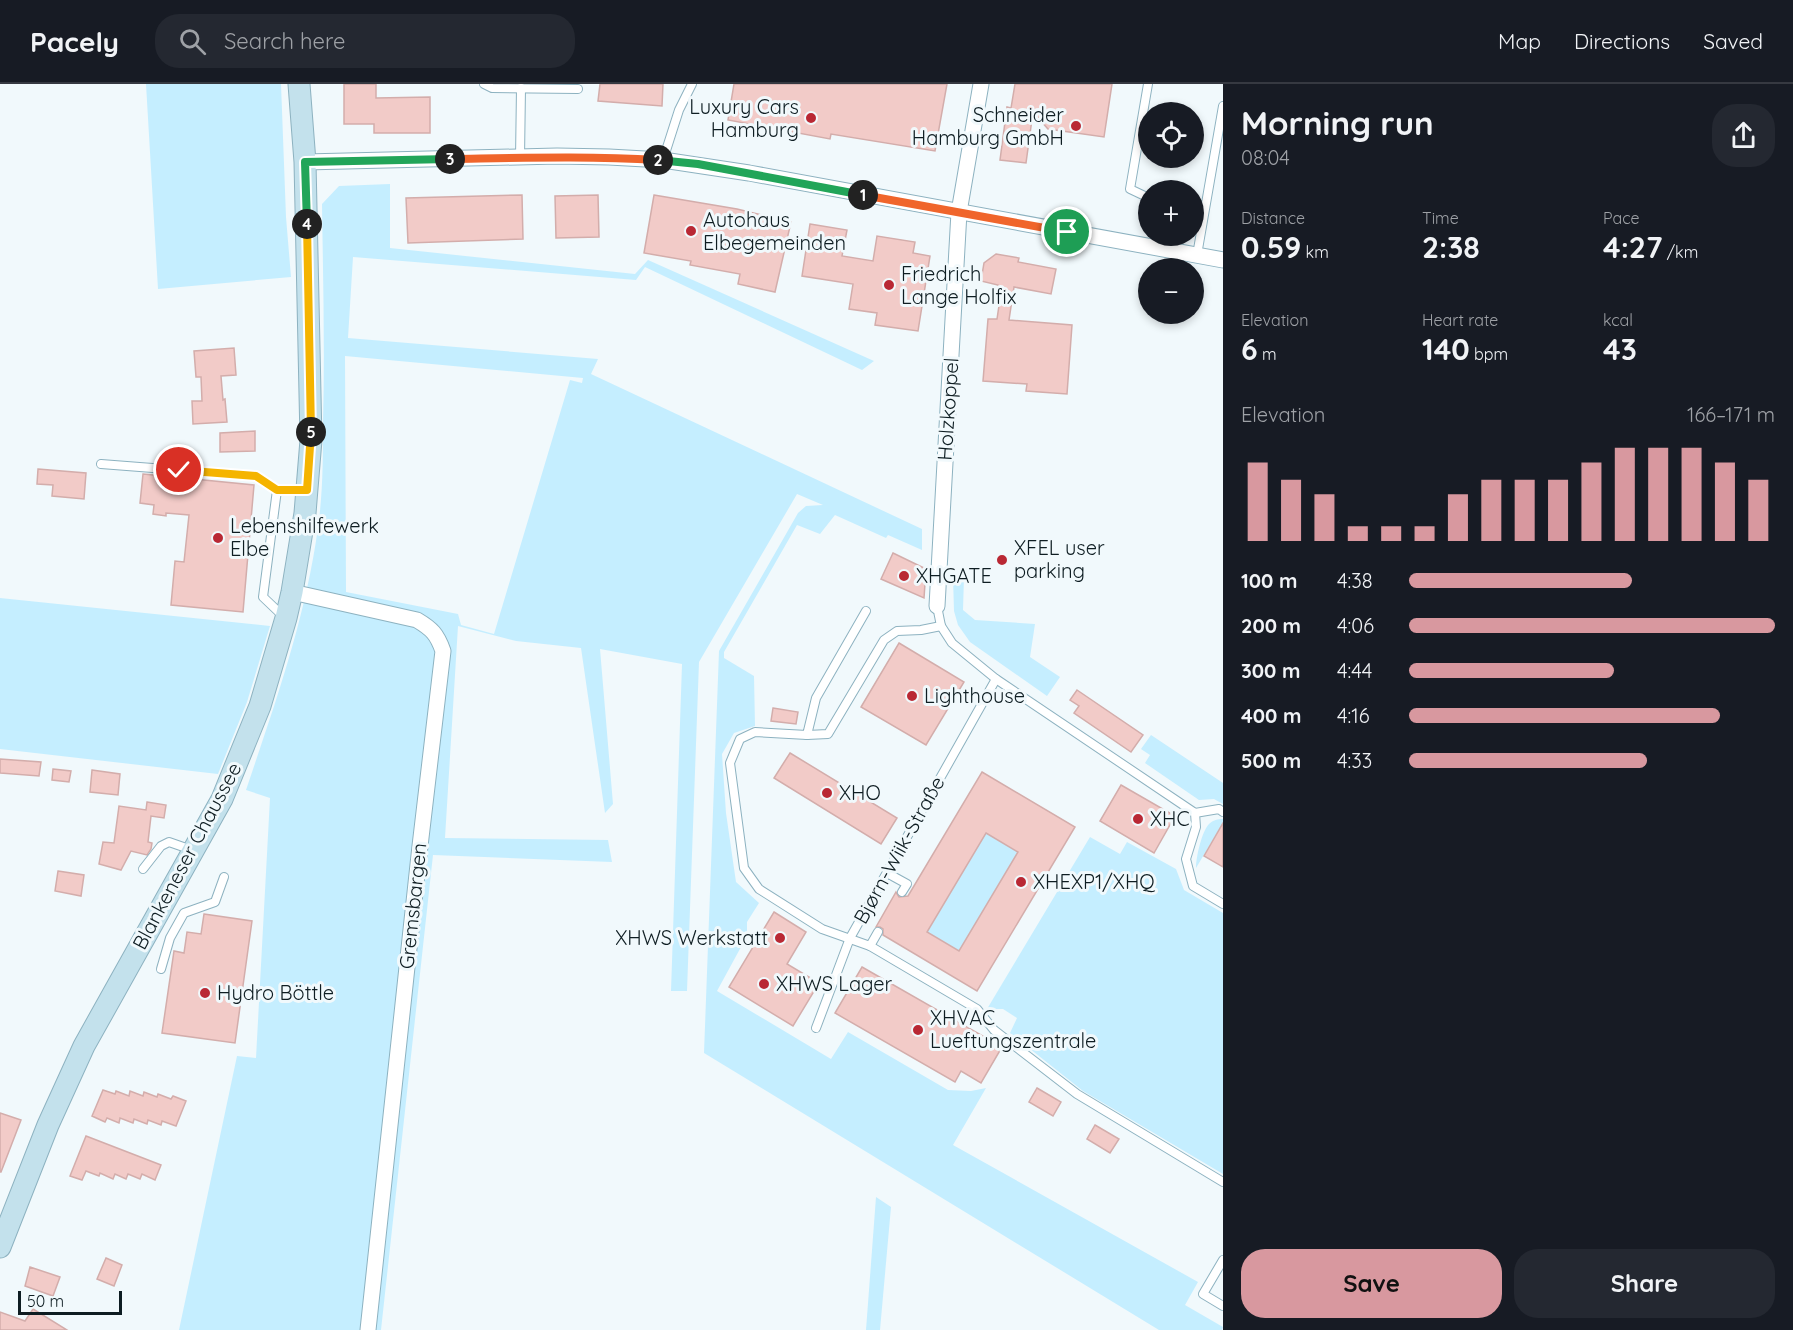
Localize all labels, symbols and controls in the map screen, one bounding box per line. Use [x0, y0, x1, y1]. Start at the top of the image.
search box [155, 14, 575, 68]
text: Pacely [30, 24, 119, 59]
icon: search [176, 25, 209, 58]
text: Search here [224, 27, 345, 55]
text: Map [1498, 28, 1541, 54]
text: Directions [1574, 28, 1670, 54]
text: Saved [1703, 28, 1763, 54]
place label: Luxury Cars Hamburg [689, 94, 799, 142]
place label: Schneider Hamburg GmbH [912, 102, 1064, 150]
map controls [1138, 102, 1204, 324]
button: locate [1138, 102, 1204, 168]
text: Morning run [1241, 102, 1434, 143]
button: share [1712, 104, 1775, 167]
marker: Luxury Cars Hamburg [804, 111, 818, 125]
marker: Schneider Hamburg GmbH [1069, 119, 1083, 133]
pin: 3 [435, 144, 465, 174]
pin: 2 [643, 145, 673, 175]
text: 08:04 [1241, 145, 1290, 170]
text: 3 [446, 149, 454, 169]
text: 2 [653, 150, 663, 170]
pin: 1 [848, 180, 878, 210]
button: + [1138, 180, 1204, 246]
text: 1 [860, 185, 866, 205]
pin [1041, 206, 1092, 257]
place label: Autohaus Elbegemeinden [703, 207, 846, 255]
text: Distance [1241, 208, 1305, 228]
text: Time [1422, 208, 1459, 228]
text: Pace [1603, 208, 1639, 228]
pin: 4 [292, 209, 322, 239]
text: 4 [302, 214, 312, 234]
icon: arrive [1050, 215, 1083, 248]
marker: Autohaus Elbegemeinden [684, 224, 698, 238]
text: 0.59 [1241, 228, 1301, 266]
text: 2:38 [1422, 228, 1480, 266]
text: 4:27 [1603, 228, 1662, 266]
text: km [1301, 242, 1329, 262]
text: /km [1662, 242, 1698, 262]
button: − [1138, 258, 1204, 324]
place label: Friedrich Lange Holfix [901, 261, 1016, 309]
marker: Friedrich Lange Holfix [882, 278, 896, 292]
text: Elevation [1241, 310, 1308, 330]
text: Heart rate [1422, 310, 1498, 330]
text: kcal [1603, 310, 1633, 330]
text: 6 [1241, 330, 1258, 368]
text: 140 [1422, 330, 1470, 368]
text: 43 [1603, 330, 1637, 368]
text: m [1258, 344, 1277, 364]
text: bpm [1470, 344, 1508, 364]
street label: Holzkoppel [931, 357, 964, 461]
text: Elevation [1241, 402, 1325, 427]
text: 166–171 m [1687, 402, 1775, 427]
pin: 5 [296, 417, 326, 447]
text: 5 [306, 422, 316, 442]
pin [153, 444, 204, 495]
icon: check [162, 453, 195, 486]
place label: Lebenshilfewerk Elbe [230, 513, 379, 561]
marker: Lebenshilfewerk Elbe [211, 531, 225, 545]
place label: XFEL user parking [1014, 535, 1105, 583]
marker: XFEL user parking [995, 553, 1009, 567]
place label: XHGATE [916, 563, 992, 588]
text: 100 m [1241, 568, 1297, 593]
text: 4:38 [1337, 568, 1373, 593]
marker: XHGATE [897, 569, 911, 583]
text: 200 m [1241, 613, 1301, 638]
text: 4:06 [1337, 613, 1374, 638]
text: 300 m [1241, 658, 1300, 683]
text: 4:44 [1337, 658, 1372, 683]
place label: Lighthouse [924, 683, 1025, 708]
marker: Lighthouse [905, 689, 919, 703]
text: 400 m [1241, 703, 1301, 728]
text: 4:16 [1337, 703, 1369, 728]
text: 500 m [1241, 748, 1301, 773]
text: 4:33 [1337, 748, 1372, 773]
street label: Blankeneser Chaussee [127, 758, 247, 954]
street label: Bjørn-Wiik-Straße [848, 772, 949, 928]
place label: XHO [839, 780, 881, 805]
marker: XHO [820, 786, 834, 800]
place label: XHC [1150, 806, 1190, 831]
marker: XHC [1131, 812, 1145, 826]
street label: Gremsbargen [393, 842, 432, 970]
place label: XHEXP1/XHQ [1033, 869, 1155, 894]
marker: XHEXP1/XHQ [1014, 875, 1028, 889]
place label: XHWS Werkstatt [615, 925, 768, 950]
marker: XHWS Werkstatt [773, 931, 787, 945]
place label: XHWS Lager [776, 971, 892, 996]
marker: XHWS Lager [757, 977, 771, 991]
place label: Hydro Böttle [217, 980, 334, 1005]
marker: Hydro Böttle [198, 986, 212, 1000]
place label: XHVAC Lueftungszentrale [930, 1005, 1096, 1053]
marker: XHVAC Lueftungszentrale [911, 1023, 925, 1037]
button: Save [1241, 1249, 1502, 1318]
button: Share [1514, 1249, 1775, 1318]
scale bar [18, 1288, 122, 1316]
text: 50 m [27, 1291, 64, 1311]

